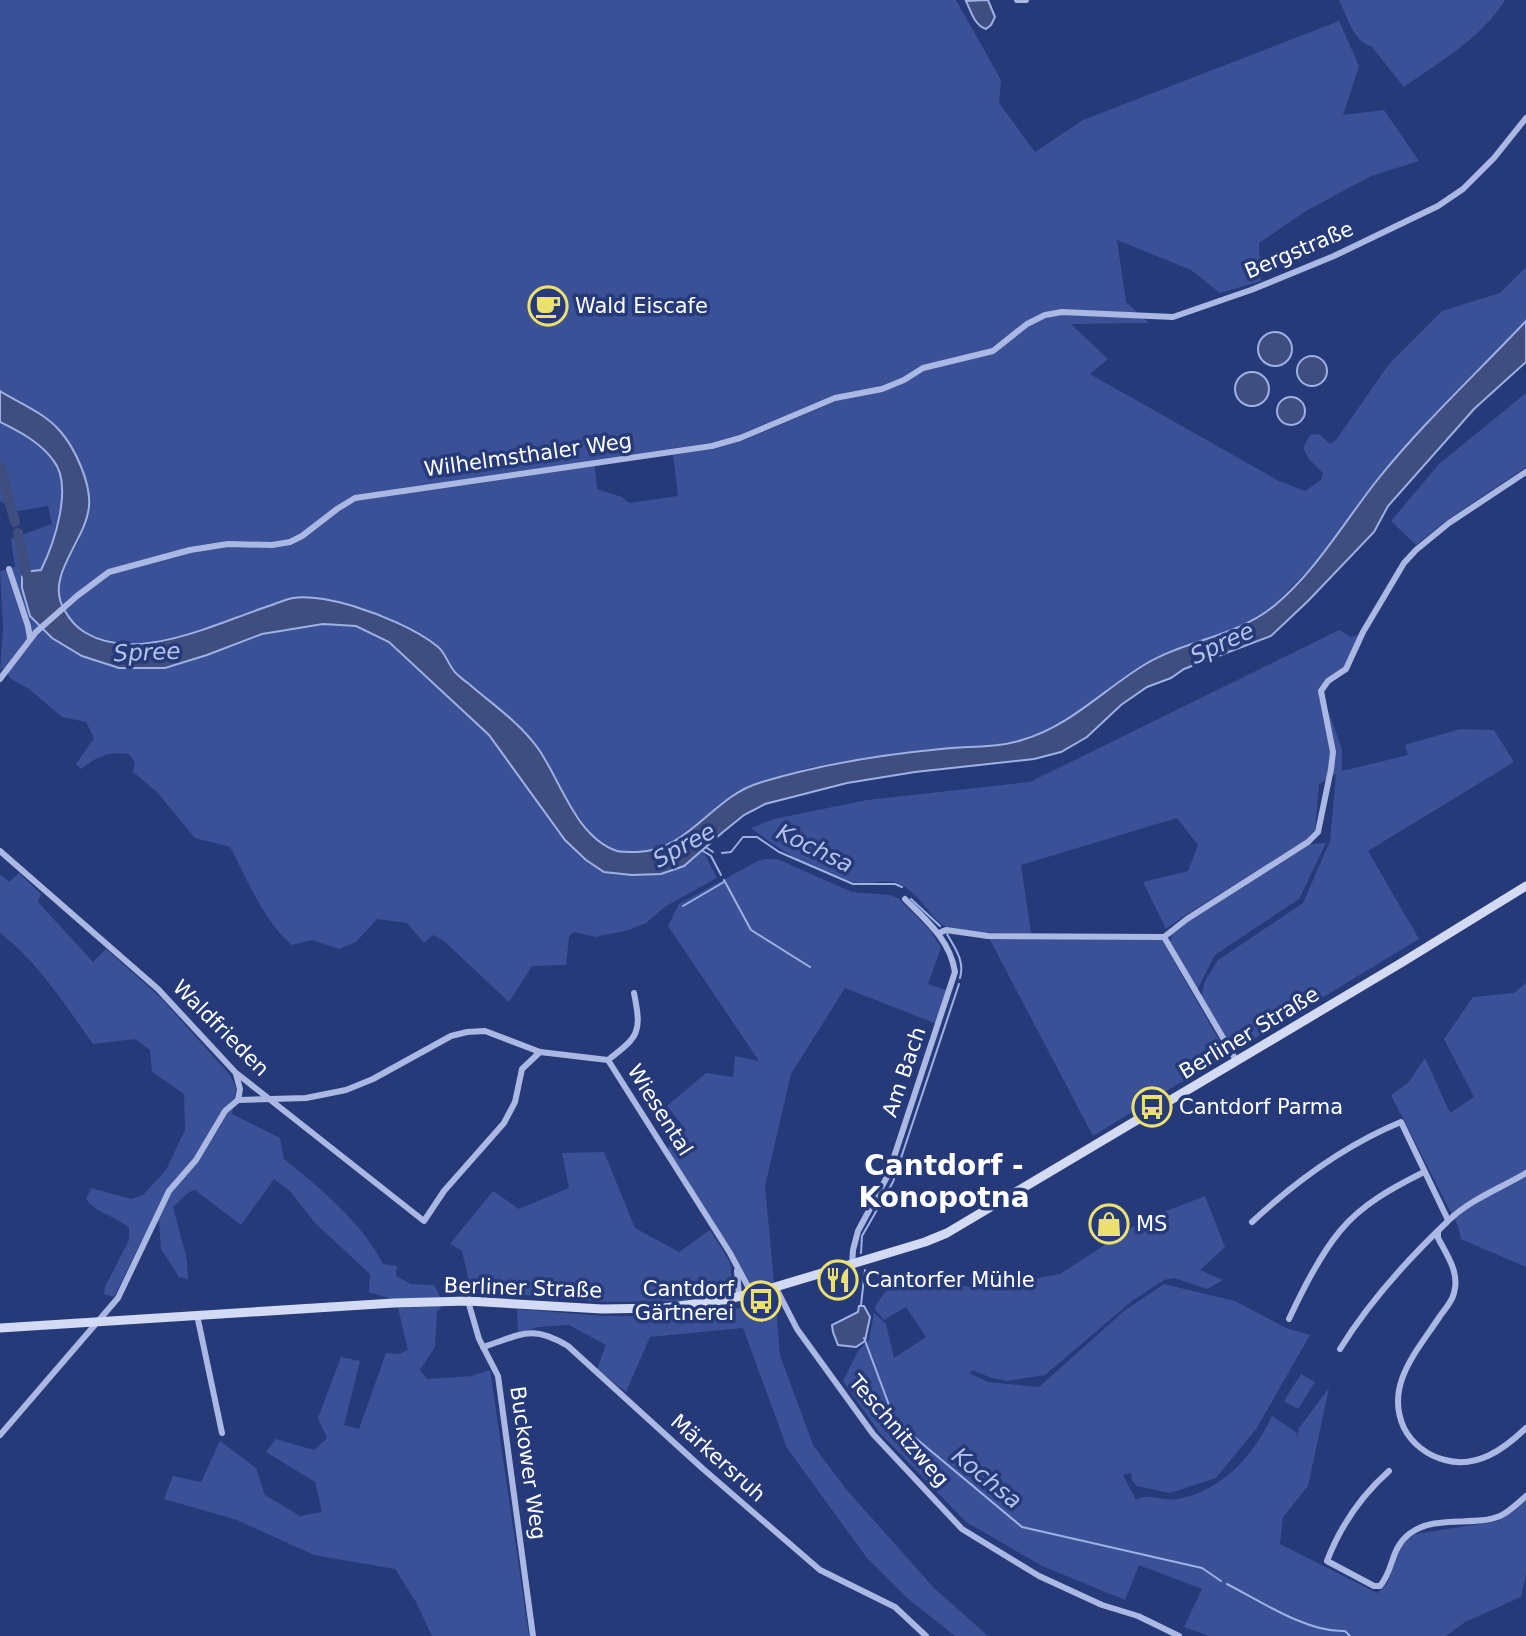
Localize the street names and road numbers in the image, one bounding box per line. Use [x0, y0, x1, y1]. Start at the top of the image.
street label: Bergstraße [1241, 216, 1357, 284]
street label: Wilhelmsthaler Weg [422, 429, 634, 481]
street label: Waldfrieden [168, 975, 274, 1081]
street label: Berliner Straße [1175, 982, 1323, 1084]
street label: Am Bach [877, 1024, 931, 1120]
street label: Wiesental [622, 1060, 698, 1160]
street label: Berliner Straße [443, 1273, 603, 1303]
street label: Teschnitzweg [843, 1370, 954, 1492]
street label: Buckower Weg [505, 1385, 551, 1541]
street label: Märkersruh [666, 1409, 770, 1507]

